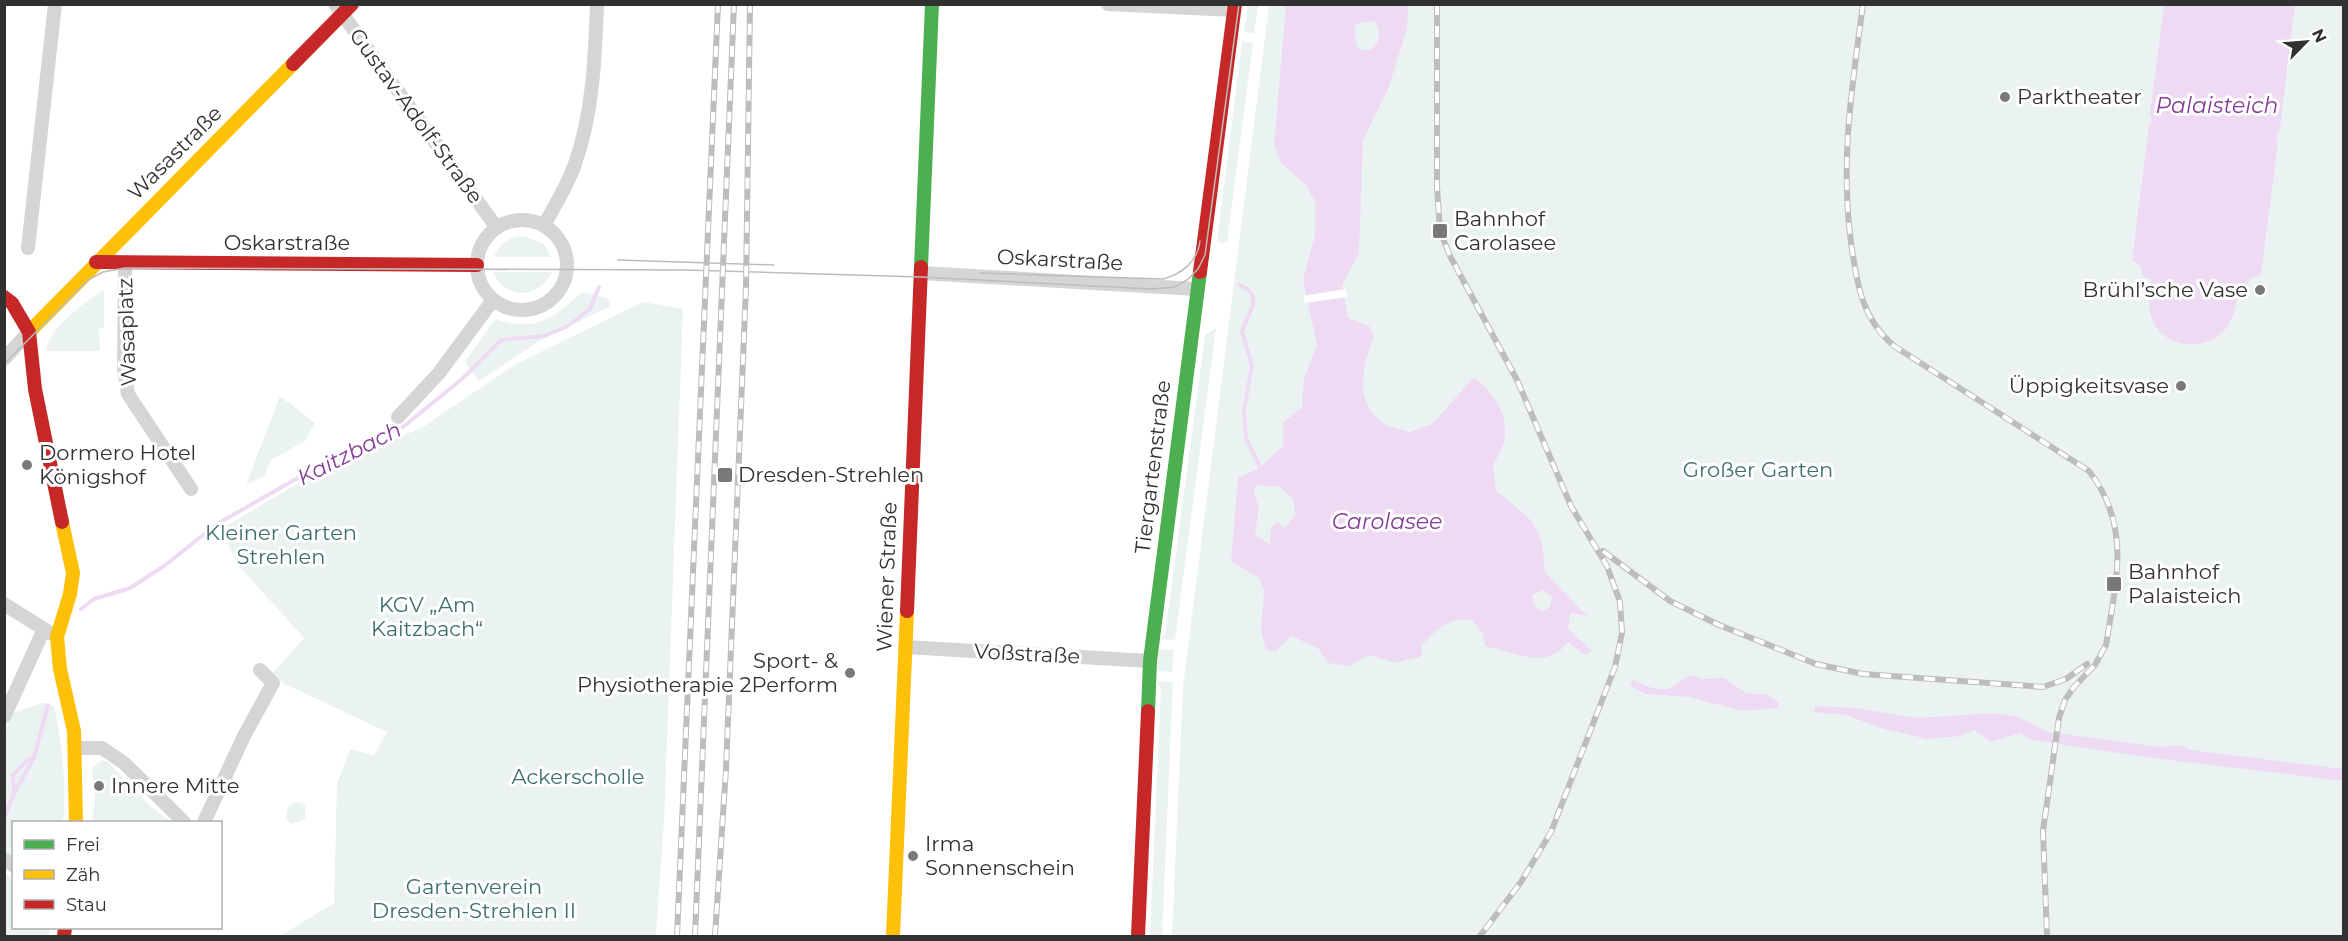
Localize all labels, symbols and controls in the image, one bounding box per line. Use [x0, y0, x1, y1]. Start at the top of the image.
north arrow [2276, 12, 2336, 72]
street label: Gustav-Adolf-Straße [344, 23, 488, 208]
text: N [2308, 26, 2330, 46]
place label: Parktheater [2017, 84, 2142, 109]
marker: Parktheater [1998, 90, 2012, 104]
water label: Palaisteich [2156, 92, 2278, 119]
street label: Wasastraße [122, 100, 227, 205]
place label: Bahnhof Carolasee [1454, 206, 1556, 255]
marker: Bahnhof Carolasee [1431, 222, 1449, 240]
street label: Oskarstraße [224, 230, 350, 255]
street label: Oskarstraße [996, 244, 1124, 275]
street label: Wasaplatz [112, 277, 141, 387]
place label: Brühl’sche Vase [2083, 277, 2248, 302]
marker: Brühl’sche Vase [2253, 283, 2267, 297]
place label: Üppigkeitsvase [2009, 373, 2169, 398]
street label: Tiergartenstraße [1129, 379, 1176, 555]
marker: Üppigkeitsvase [2174, 379, 2188, 393]
water label: Kaitzbach [293, 416, 406, 491]
place label: Dormero Hotel Königshof [39, 440, 196, 489]
park label: Großer Garten [1683, 457, 1833, 482]
marker: Dormero Hotel Königshof [20, 458, 34, 472]
place label: Dresden-Strehlen [738, 462, 924, 487]
marker: Dresden-Strehlen [716, 466, 734, 484]
street label: Wiener Straße [871, 501, 902, 652]
water label: Carolasee [1332, 508, 1442, 535]
park label: Kleiner Garten Strehlen [205, 520, 357, 569]
place label: Bahnhof Palaisteich [2128, 559, 2241, 608]
marker: Bahnhof Palaisteich [2105, 575, 2123, 593]
park label: KGV „Am Kaitzbach“ [371, 592, 483, 641]
street label: Voßstraße [973, 638, 1081, 669]
place label: Sport- & Physiotherapie 2Perform [577, 648, 838, 697]
marker: Sport- & Physiotherapie 2Perform [843, 666, 857, 680]
park label: Ackerscholle [511, 764, 645, 789]
place label: Innere Mitte [111, 773, 239, 798]
marker: Innere Mitte [92, 779, 106, 793]
legend [12, 821, 222, 929]
place label: Irma Sonnenschein [925, 831, 1075, 880]
text: Frei [66, 834, 100, 856]
marker: Irma Sonnenschein [906, 849, 920, 863]
text: Zäh [66, 864, 101, 886]
park label: Gartenverein Dresden-Strehlen II [372, 874, 576, 923]
text: Stau [66, 894, 107, 916]

